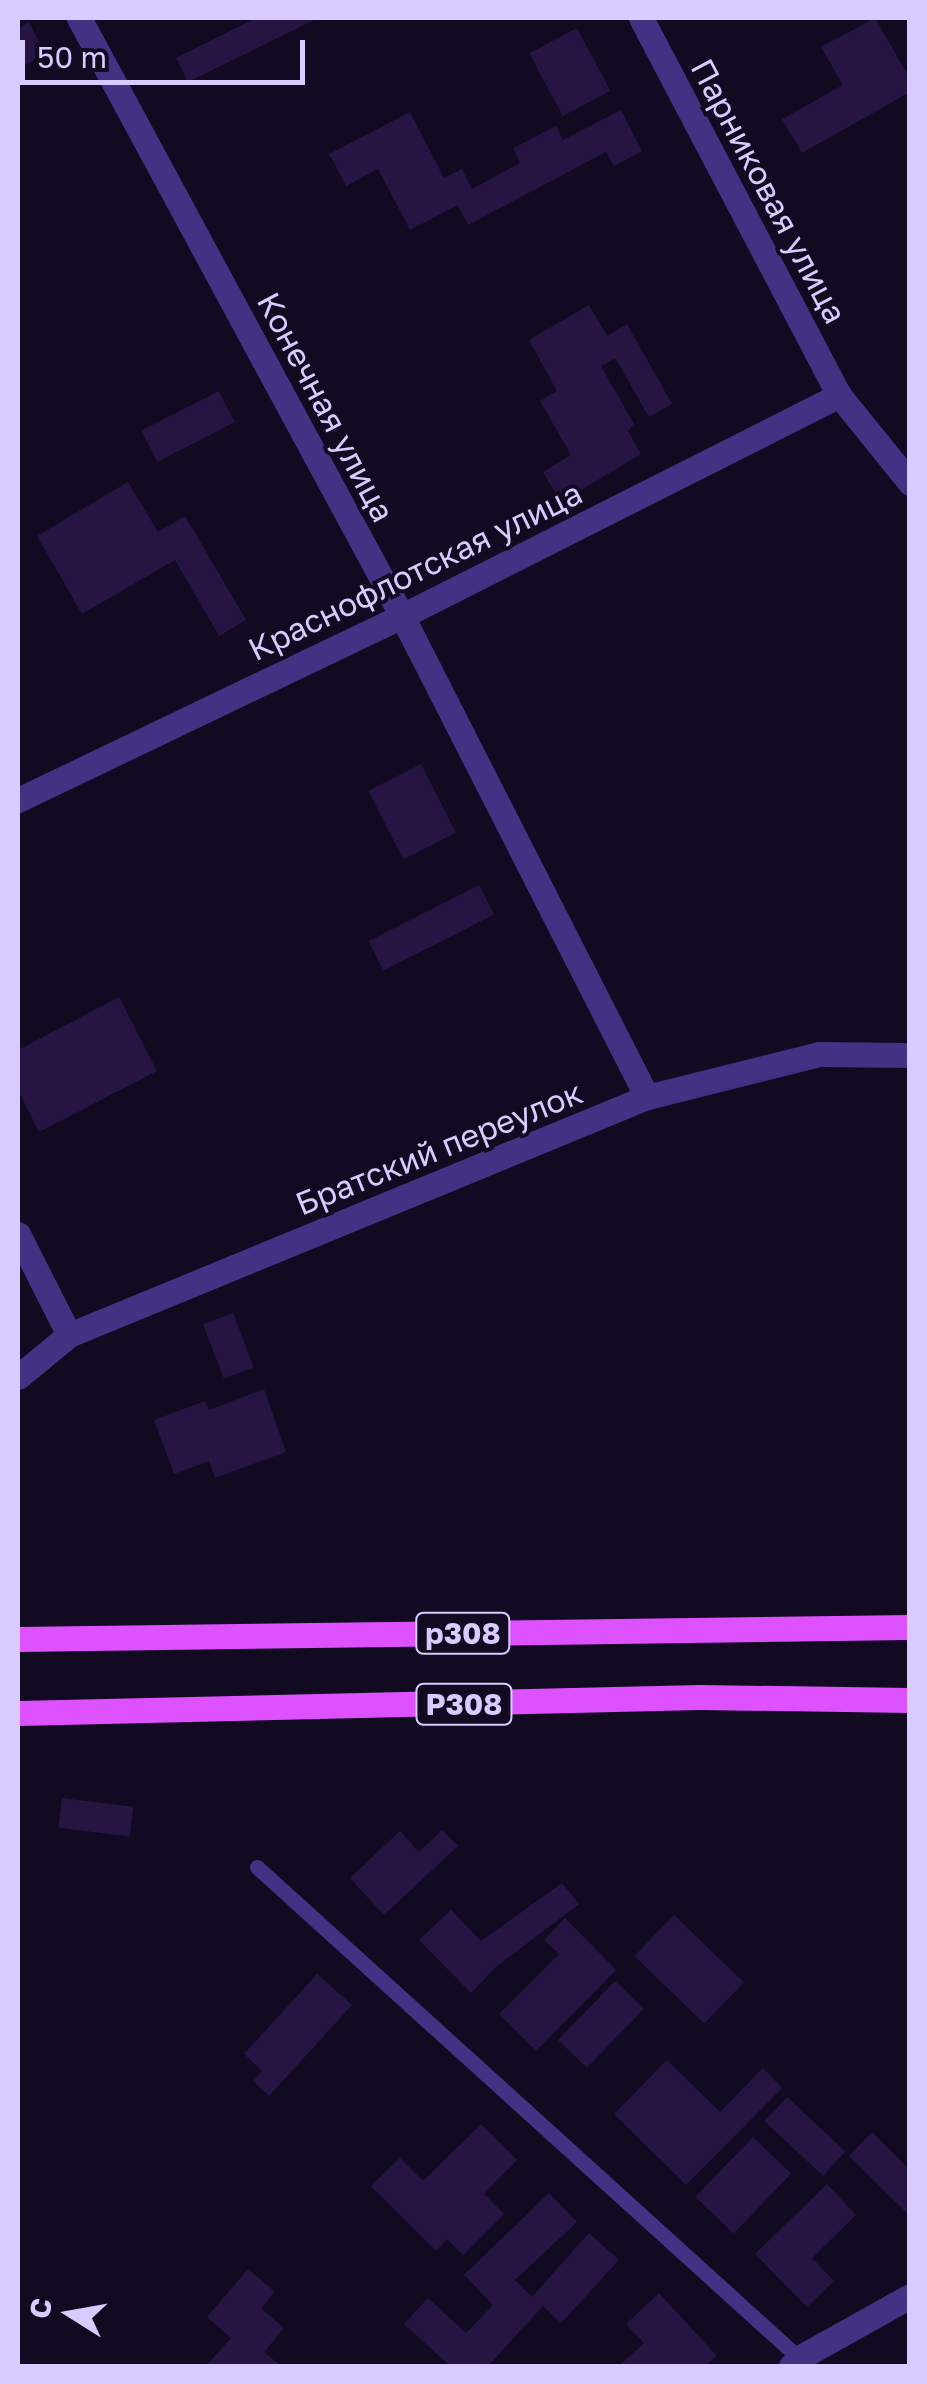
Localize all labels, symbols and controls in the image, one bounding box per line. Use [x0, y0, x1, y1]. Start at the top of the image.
scale bar [25, 20, 310, 82]
text: 50 m [37, 39, 107, 75]
street label: Парниковая улица [683, 52, 855, 330]
street label: Конечная улица [249, 286, 403, 528]
street label: Краснофлотская улица [242, 473, 588, 669]
street label: Братский переулок [290, 1073, 588, 1223]
road number: p308 [413, 1608, 513, 1658]
road number: P308 [414, 1679, 514, 1729]
north arrow [20, 2264, 120, 2364]
text: С [22, 2295, 58, 2321]

